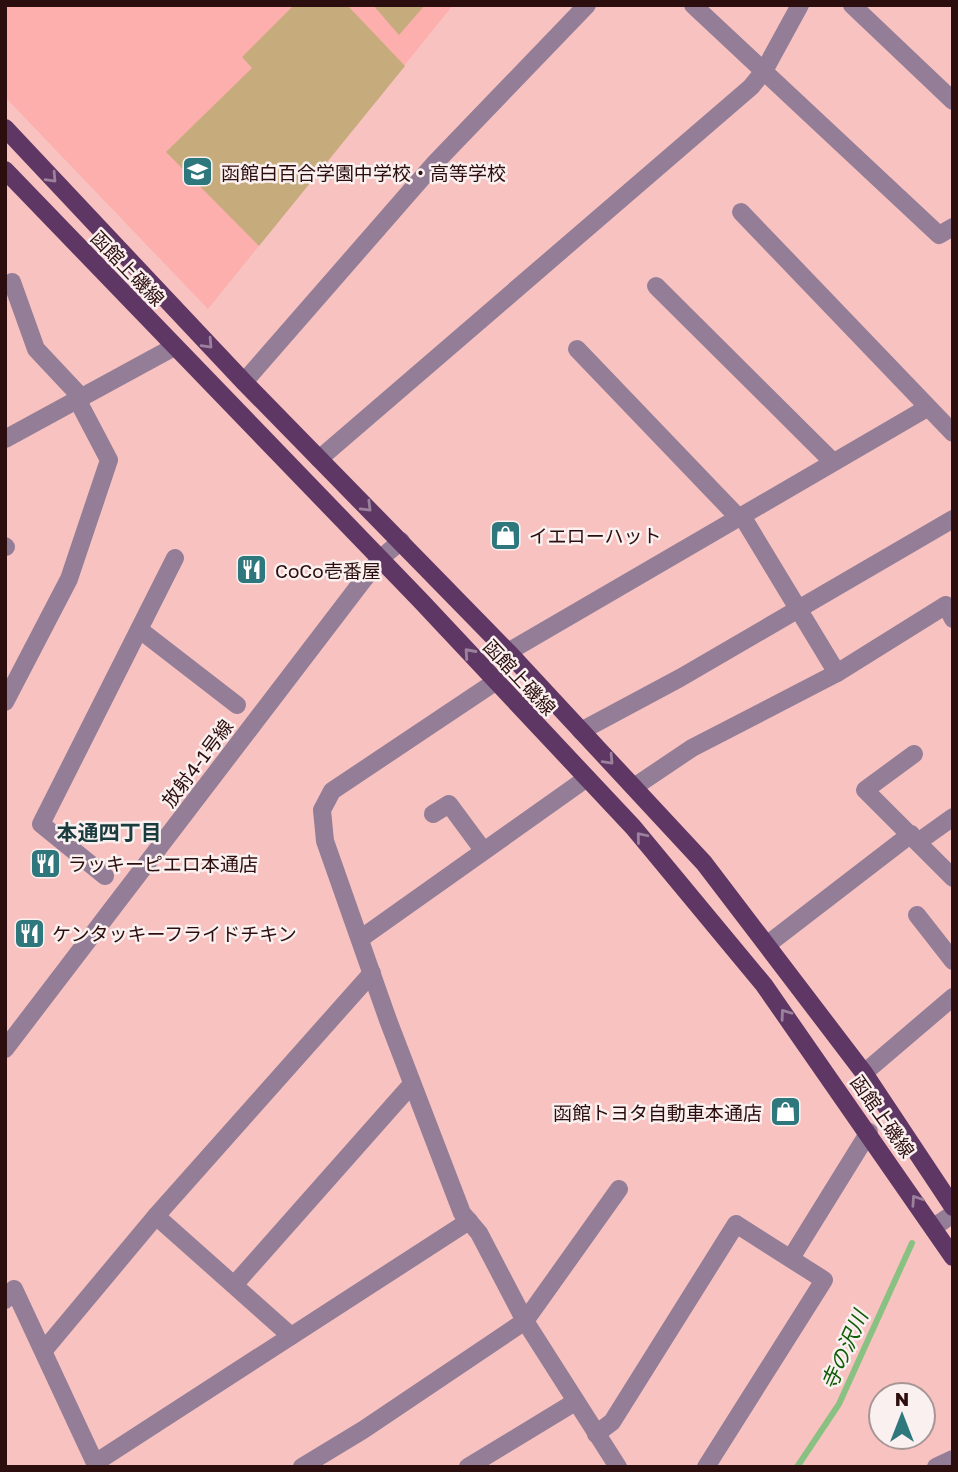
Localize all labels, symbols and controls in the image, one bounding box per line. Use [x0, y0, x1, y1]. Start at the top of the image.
school or university icon: 函館白百合学園中学校・高等学校 [181, 155, 215, 189]
place label: 函館白百合学園中学校・高等学校 [221, 161, 506, 184]
one-way arrow [44, 170, 56, 183]
street label: 函館上磯線 [87, 226, 169, 310]
one-way arrow [200, 336, 212, 349]
one-way arrow [358, 498, 371, 511]
shop icon: イエローハット [489, 518, 523, 552]
place label: イエローハット [529, 524, 661, 547]
restaurant icon: CoCo壱番屋 [235, 553, 269, 587]
place label: CoCo壱番屋 [275, 559, 381, 582]
street label: 函館上磯線 [479, 634, 561, 720]
one-way arrow [465, 648, 477, 661]
street label: 放射4-1号線 [157, 715, 237, 811]
one-way arrow [600, 752, 613, 765]
district label: 本通四丁目 [57, 819, 162, 845]
one-way arrow [637, 832, 649, 845]
restaurant icon: ラッキーピエロ本通店 [28, 846, 62, 880]
place label: ラッキーピエロ本通店 [68, 852, 258, 875]
restaurant icon: ケンタッキーフライドチキン [12, 916, 46, 950]
place label: ケンタッキーフライドチキン [52, 922, 297, 945]
one-way arrow [781, 1009, 793, 1022]
street label: 函館上磯線 [846, 1070, 920, 1162]
shop icon: 函館トヨタ自動車本通店 [768, 1095, 802, 1129]
place label: 函館トヨタ自動車本通店 [553, 1101, 762, 1124]
one-way arrow [911, 1194, 924, 1207]
water label: 寺の沢川 [815, 1305, 874, 1394]
north arrow [867, 1381, 937, 1451]
text: N [895, 1387, 909, 1410]

